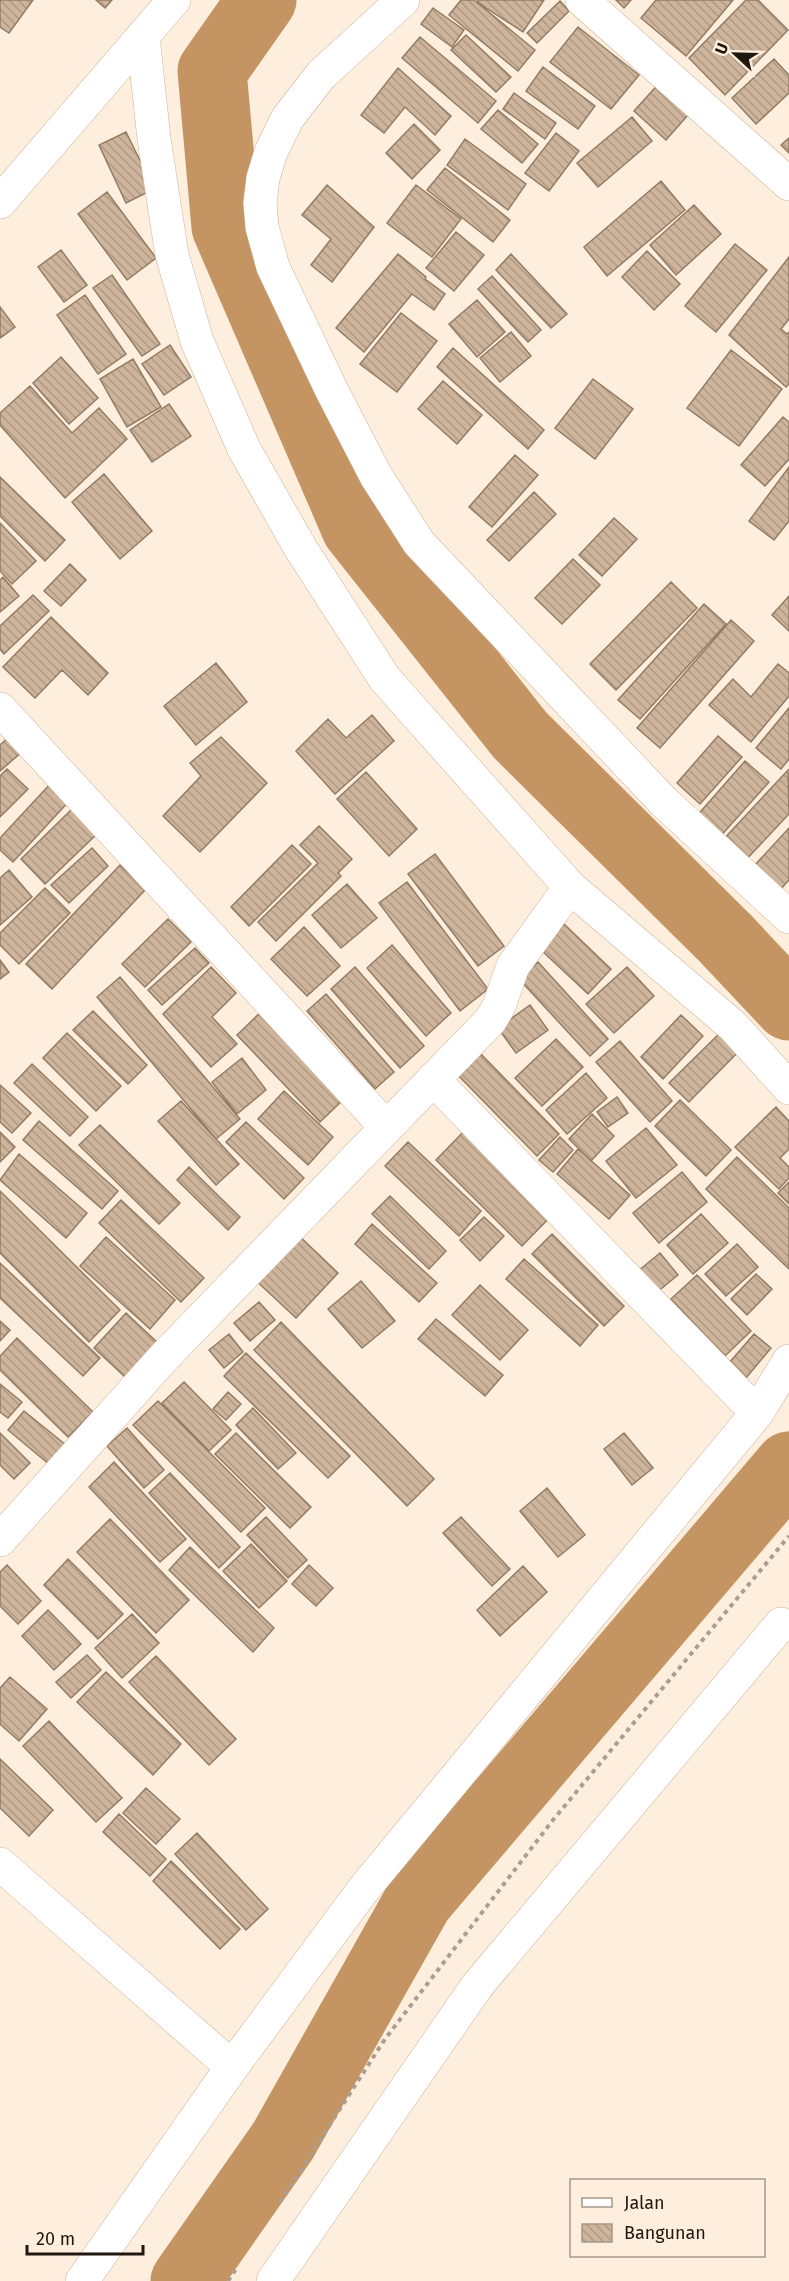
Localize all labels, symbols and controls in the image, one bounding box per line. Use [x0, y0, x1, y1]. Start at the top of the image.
north arrow [705, 24, 765, 84]
text: U [711, 40, 732, 57]
legend [570, 2179, 765, 2257]
text: Jalan [624, 2192, 665, 2214]
scale bar [27, 2218, 142, 2256]
text: Bangunan [624, 2222, 706, 2244]
text: 20 m [36, 2228, 75, 2250]

